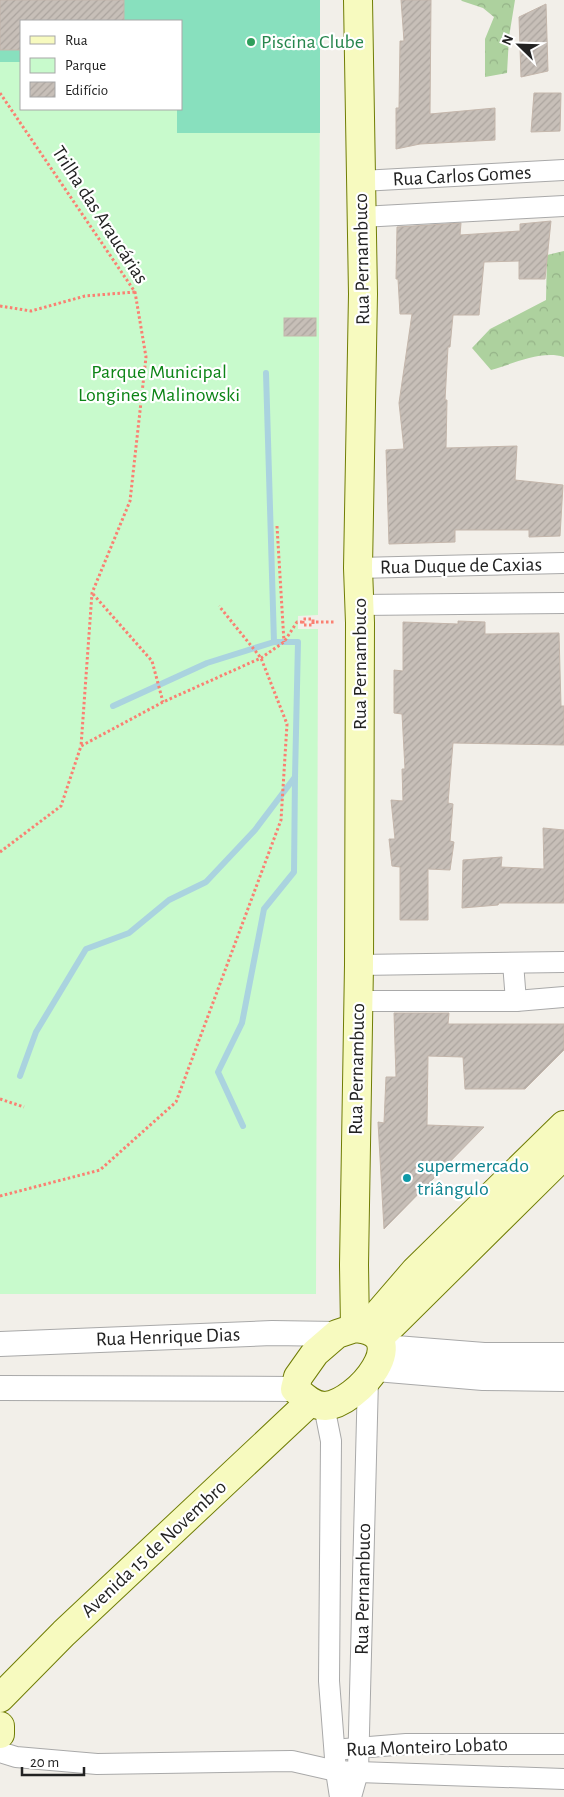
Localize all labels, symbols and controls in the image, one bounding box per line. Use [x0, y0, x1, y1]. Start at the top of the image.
legend [20, 20, 182, 110]
north arrow [494, 20, 544, 70]
place label: Piscina Clube [261, 32, 364, 52]
text: Rua [65, 33, 88, 48]
text: N [500, 33, 516, 48]
marker: Piscina Clube [245, 36, 257, 48]
text: Parque [65, 58, 106, 73]
text: Edifício [65, 83, 108, 98]
street label: Trilha das Araucárias [48, 143, 152, 287]
street label: Rua Carlos Gomes [392, 162, 532, 190]
street label: Rua Pernambuco [351, 193, 373, 325]
park label: Parque Municipal Longines Malinowski [78, 362, 240, 405]
street label: Rua Duque de Caxias [380, 555, 542, 577]
street label: Rua Pernambuco [350, 598, 370, 730]
street label: Rua Pernambuco [346, 1003, 368, 1135]
place label: supermercado triângulo [417, 1156, 529, 1199]
marker: supermercado triângulo [401, 1172, 413, 1184]
street label: Rua Henrique Dias [95, 1324, 241, 1350]
street label: Avenida 15 de Novembro [77, 1477, 231, 1621]
street label: Rua Pernambuco [352, 1523, 374, 1655]
street label: Rua Monteiro Lobato [346, 1734, 508, 1760]
scale bar [22, 1744, 85, 1776]
text: 20 m [30, 1755, 59, 1770]

